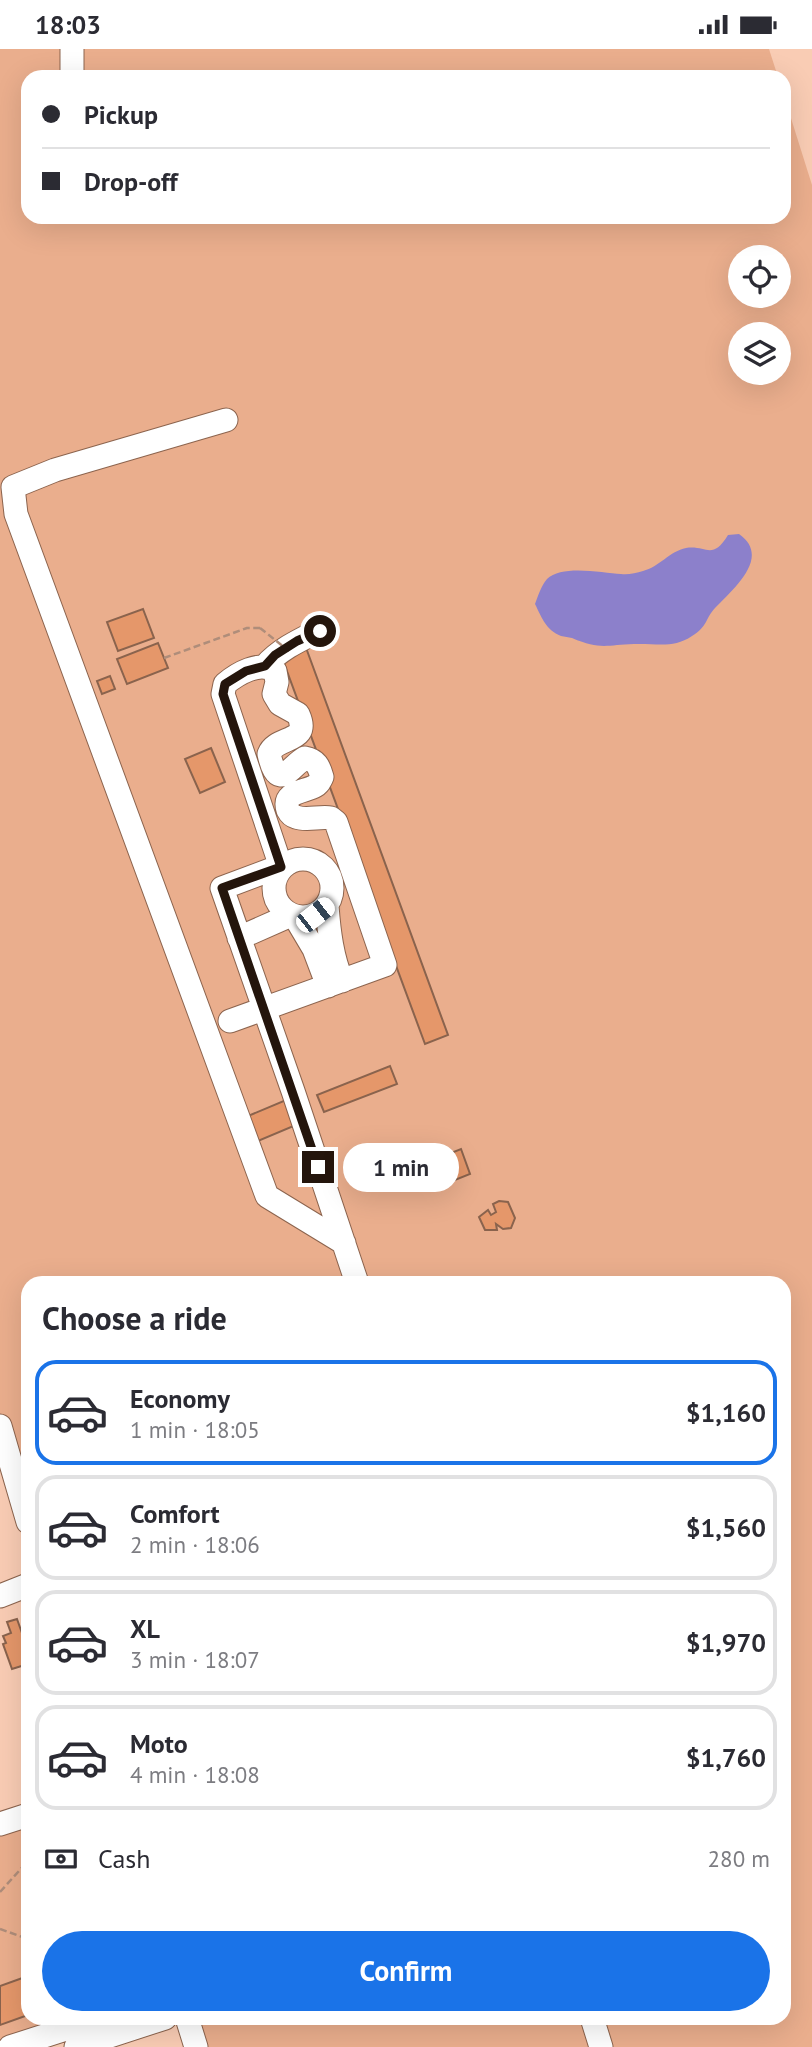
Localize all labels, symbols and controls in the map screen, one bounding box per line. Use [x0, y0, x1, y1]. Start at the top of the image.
text: 18:03 [35, 8, 101, 41]
text: Pickup [84, 98, 158, 131]
text: Drop-off [84, 165, 178, 198]
map controls [728, 245, 791, 385]
button: locate [728, 245, 791, 308]
button: layers [728, 322, 791, 385]
route start [304, 615, 336, 647]
car [292, 894, 339, 936]
callout: 1 min [342, 1143, 458, 1191]
route end [302, 1151, 334, 1183]
text: 1 min [373, 1153, 429, 1182]
text: Choose a ride [42, 1297, 227, 1339]
icon: car [46, 1381, 109, 1444]
text: Economy [130, 1382, 230, 1415]
text: $1,160 [686, 1396, 766, 1429]
text: 1 min · 18:05 [130, 1415, 260, 1444]
icon: car [46, 1496, 109, 1559]
text: Comfort [130, 1497, 220, 1530]
text: $1,560 [686, 1511, 766, 1544]
text: 2 min · 18:06 [130, 1530, 260, 1559]
icon: car [46, 1611, 109, 1674]
text: XL [130, 1612, 160, 1645]
text: $1,970 [686, 1626, 766, 1659]
text: 3 min · 18:07 [130, 1645, 260, 1674]
icon: car [46, 1726, 109, 1789]
text: Moto [130, 1727, 188, 1760]
text: $1,760 [686, 1741, 766, 1774]
text: 4 min · 18:08 [130, 1760, 260, 1789]
icon: cash [42, 1840, 80, 1878]
text: Cash [98, 1842, 150, 1875]
text: 280 m [708, 1844, 770, 1873]
button: Confirm [42, 1931, 770, 2011]

